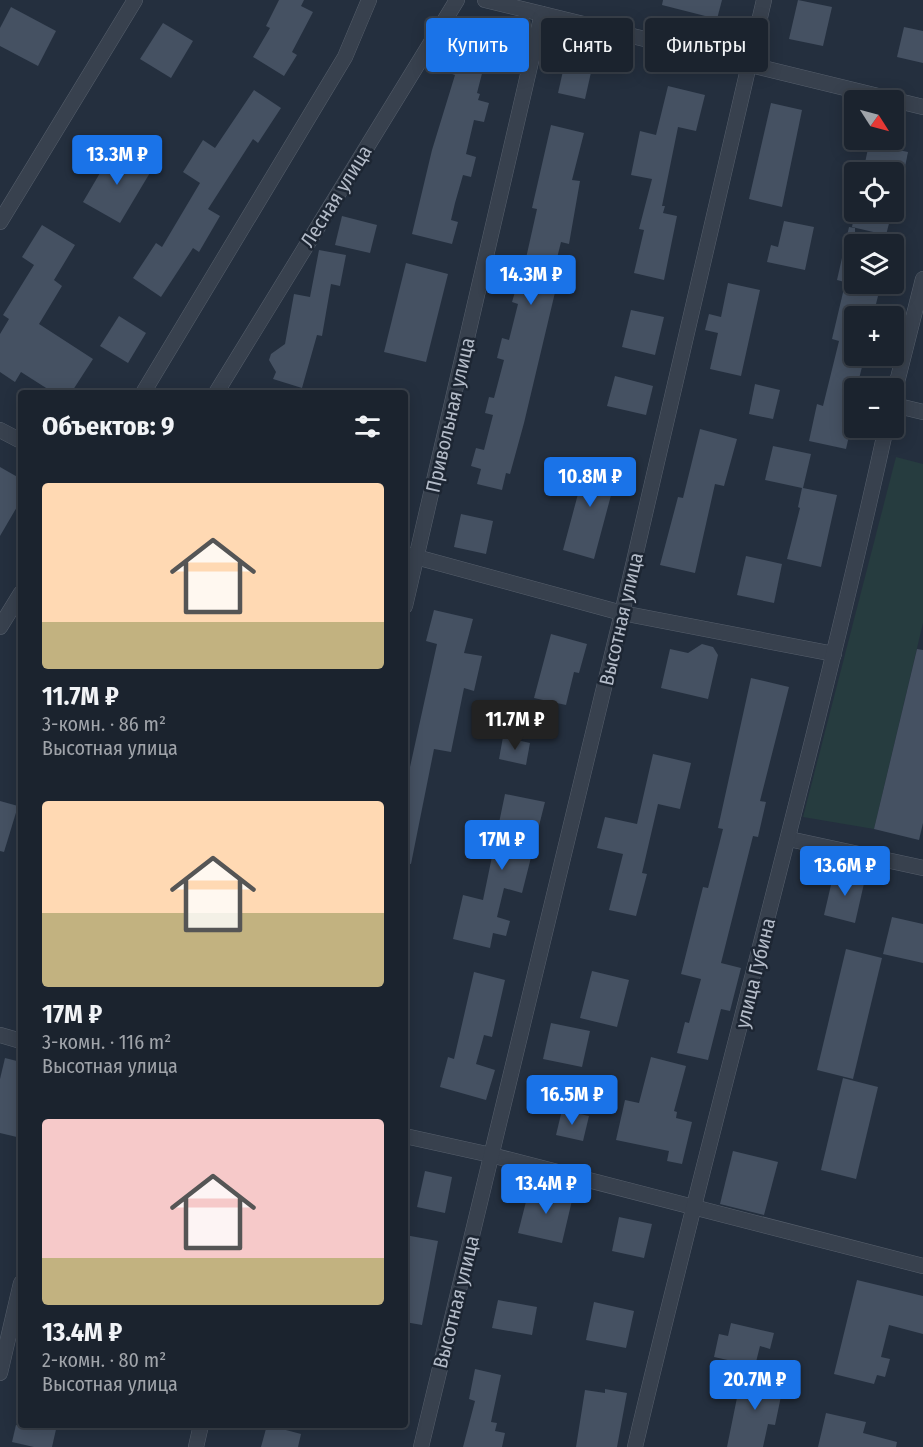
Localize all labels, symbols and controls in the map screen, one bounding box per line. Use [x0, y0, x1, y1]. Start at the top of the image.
chip: Купить [426, 18, 529, 72]
chip: Снять [541, 18, 633, 72]
chip: Фильтры [645, 18, 768, 72]
north arrow [844, 90, 904, 150]
map controls [844, 90, 904, 438]
pin: 13.3M ₽ [62, 135, 172, 186]
street label: Лесная улица [295, 141, 377, 251]
text: 13.3M ₽ [86, 142, 148, 166]
button: locate [844, 162, 904, 222]
button: layers [844, 234, 904, 294]
pin: 14.3M ₽ [476, 255, 586, 306]
text: 14.3M ₽ [500, 262, 562, 286]
button: + [844, 306, 904, 366]
street label: Привольная улица [420, 335, 480, 495]
button: − [844, 378, 904, 438]
icon: filters [351, 410, 384, 443]
text: Объектов: 9 [42, 411, 175, 442]
pin: 10.8M ₽ [535, 457, 645, 508]
text: 10.8M ₽ [558, 464, 622, 488]
icon: home [159, 522, 267, 630]
street label: Высотная улица [594, 550, 648, 688]
text: 11.7M ₽ [42, 681, 119, 712]
pin: 11.7M ₽ [460, 700, 570, 751]
text: 11.7M ₽ [485, 707, 545, 731]
text: 3-комн. · 86 m² [42, 712, 166, 736]
text: Высотная улица [42, 736, 178, 760]
pin: 17M ₽ [460, 820, 544, 871]
text: 17M ₽ [479, 827, 525, 851]
icon: home [159, 840, 267, 948]
pin: 13.6M ₽ [790, 846, 900, 897]
text: 13.6M ₽ [814, 853, 876, 877]
street label: улица Губина [730, 915, 780, 1031]
text: 17M ₽ [42, 999, 102, 1030]
text: 3-комн. · 116 m² [42, 1030, 171, 1054]
text: Высотная улица [42, 1054, 178, 1078]
pin: 16.5M ₽ [517, 1075, 627, 1126]
text: 16.5M ₽ [541, 1082, 603, 1106]
icon: home [159, 1158, 267, 1266]
pin: 13.4M ₽ [491, 1164, 601, 1215]
text: 13.4M ₽ [515, 1171, 577, 1195]
street label: Высотная улица [428, 1233, 484, 1371]
text: 13.4M ₽ [42, 1317, 122, 1348]
text: 2-комн. · 80 m² [42, 1348, 166, 1372]
pin: 20.7M ₽ [700, 1360, 810, 1411]
text: 20.7M ₽ [724, 1367, 786, 1391]
text: Высотная улица [42, 1372, 178, 1396]

